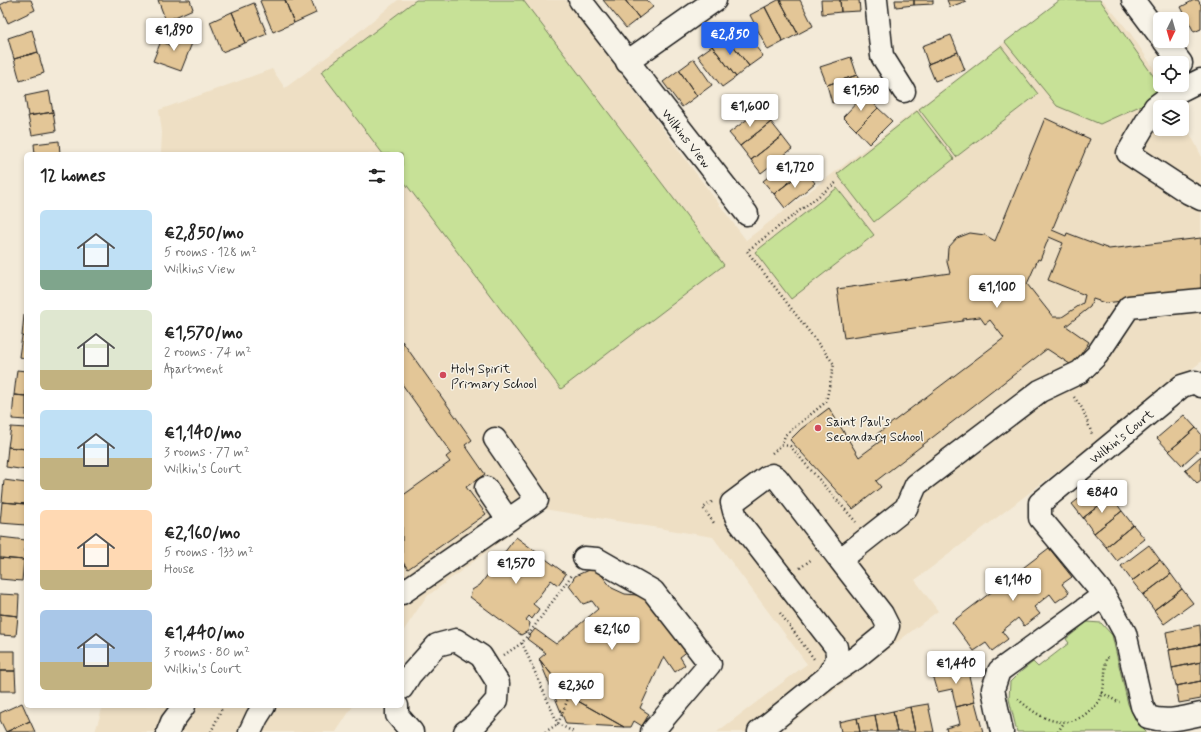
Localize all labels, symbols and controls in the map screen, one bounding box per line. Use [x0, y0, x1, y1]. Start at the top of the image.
north arrow [1153, 12, 1189, 48]
map controls [1153, 12, 1189, 136]
pin: €1,890 [141, 18, 207, 52]
text: €1,890 [155, 22, 193, 39]
pin: €2,850 [697, 22, 763, 56]
text: €2,850 [710, 26, 750, 43]
button: locate [1153, 56, 1189, 92]
pin: €1,530 [828, 78, 894, 112]
text: €1,530 [843, 82, 879, 99]
pin: €1,600 [717, 94, 783, 128]
text: €1,600 [730, 98, 770, 115]
button: layers [1153, 100, 1189, 136]
street label: Wilkins View [657, 106, 714, 172]
pin: €1,720 [762, 155, 828, 189]
text: €1,720 [776, 159, 814, 176]
text: 12 homes [40, 165, 106, 187]
icon: filters [366, 165, 388, 187]
text: €2,850/mo [164, 222, 244, 244]
icon: home [72, 226, 120, 274]
text: 5 rooms · 128 m² [164, 244, 257, 261]
text: Wilkins View [164, 261, 235, 278]
pin: €1,100 [964, 275, 1030, 309]
text: €1,100 [978, 279, 1016, 296]
text: €1,570/mo [164, 322, 243, 344]
icon: home [72, 326, 120, 374]
text: 2 rooms · 74 m² [164, 344, 251, 361]
text: Apartment [164, 361, 223, 378]
place label: Holy Spirit Primary School [451, 361, 537, 393]
marker: Holy Spirit Primary School [438, 370, 448, 380]
street label: Wilkin's Court [1086, 406, 1158, 468]
place label: Saint Paul's Secondary School [826, 414, 923, 446]
text: €1,140/mo [164, 422, 241, 444]
marker: Saint Paul's Secondary School [813, 423, 823, 433]
icon: home [72, 426, 120, 474]
text: 3 rooms · 77 m² [164, 444, 250, 461]
text: Wilkin's Court [164, 461, 242, 478]
pin: €840 [1078, 480, 1126, 514]
text: €840 [1086, 484, 1118, 501]
text: €2,160/mo [164, 522, 240, 544]
icon: home [72, 526, 120, 574]
text: 5 rooms · 133 m² [164, 544, 254, 561]
pin: €1,570 [483, 551, 549, 585]
text: €1,570 [497, 555, 535, 572]
text: House [164, 561, 195, 578]
pin: €1,140 [980, 568, 1046, 602]
text: €1,140 [994, 572, 1032, 589]
pin: €2,160 [579, 617, 645, 651]
text: €2,160 [594, 621, 630, 638]
text: €1,440/mo [164, 622, 244, 644]
icon: home [72, 626, 120, 674]
text: 3 rooms · 80 m² [164, 644, 250, 661]
pin: €1,440 [923, 651, 989, 685]
text: €1,440 [936, 655, 976, 672]
text: Wilkin's Court [164, 661, 242, 678]
pin: €2,360 [543, 673, 609, 707]
text: €2,360 [558, 677, 594, 694]

